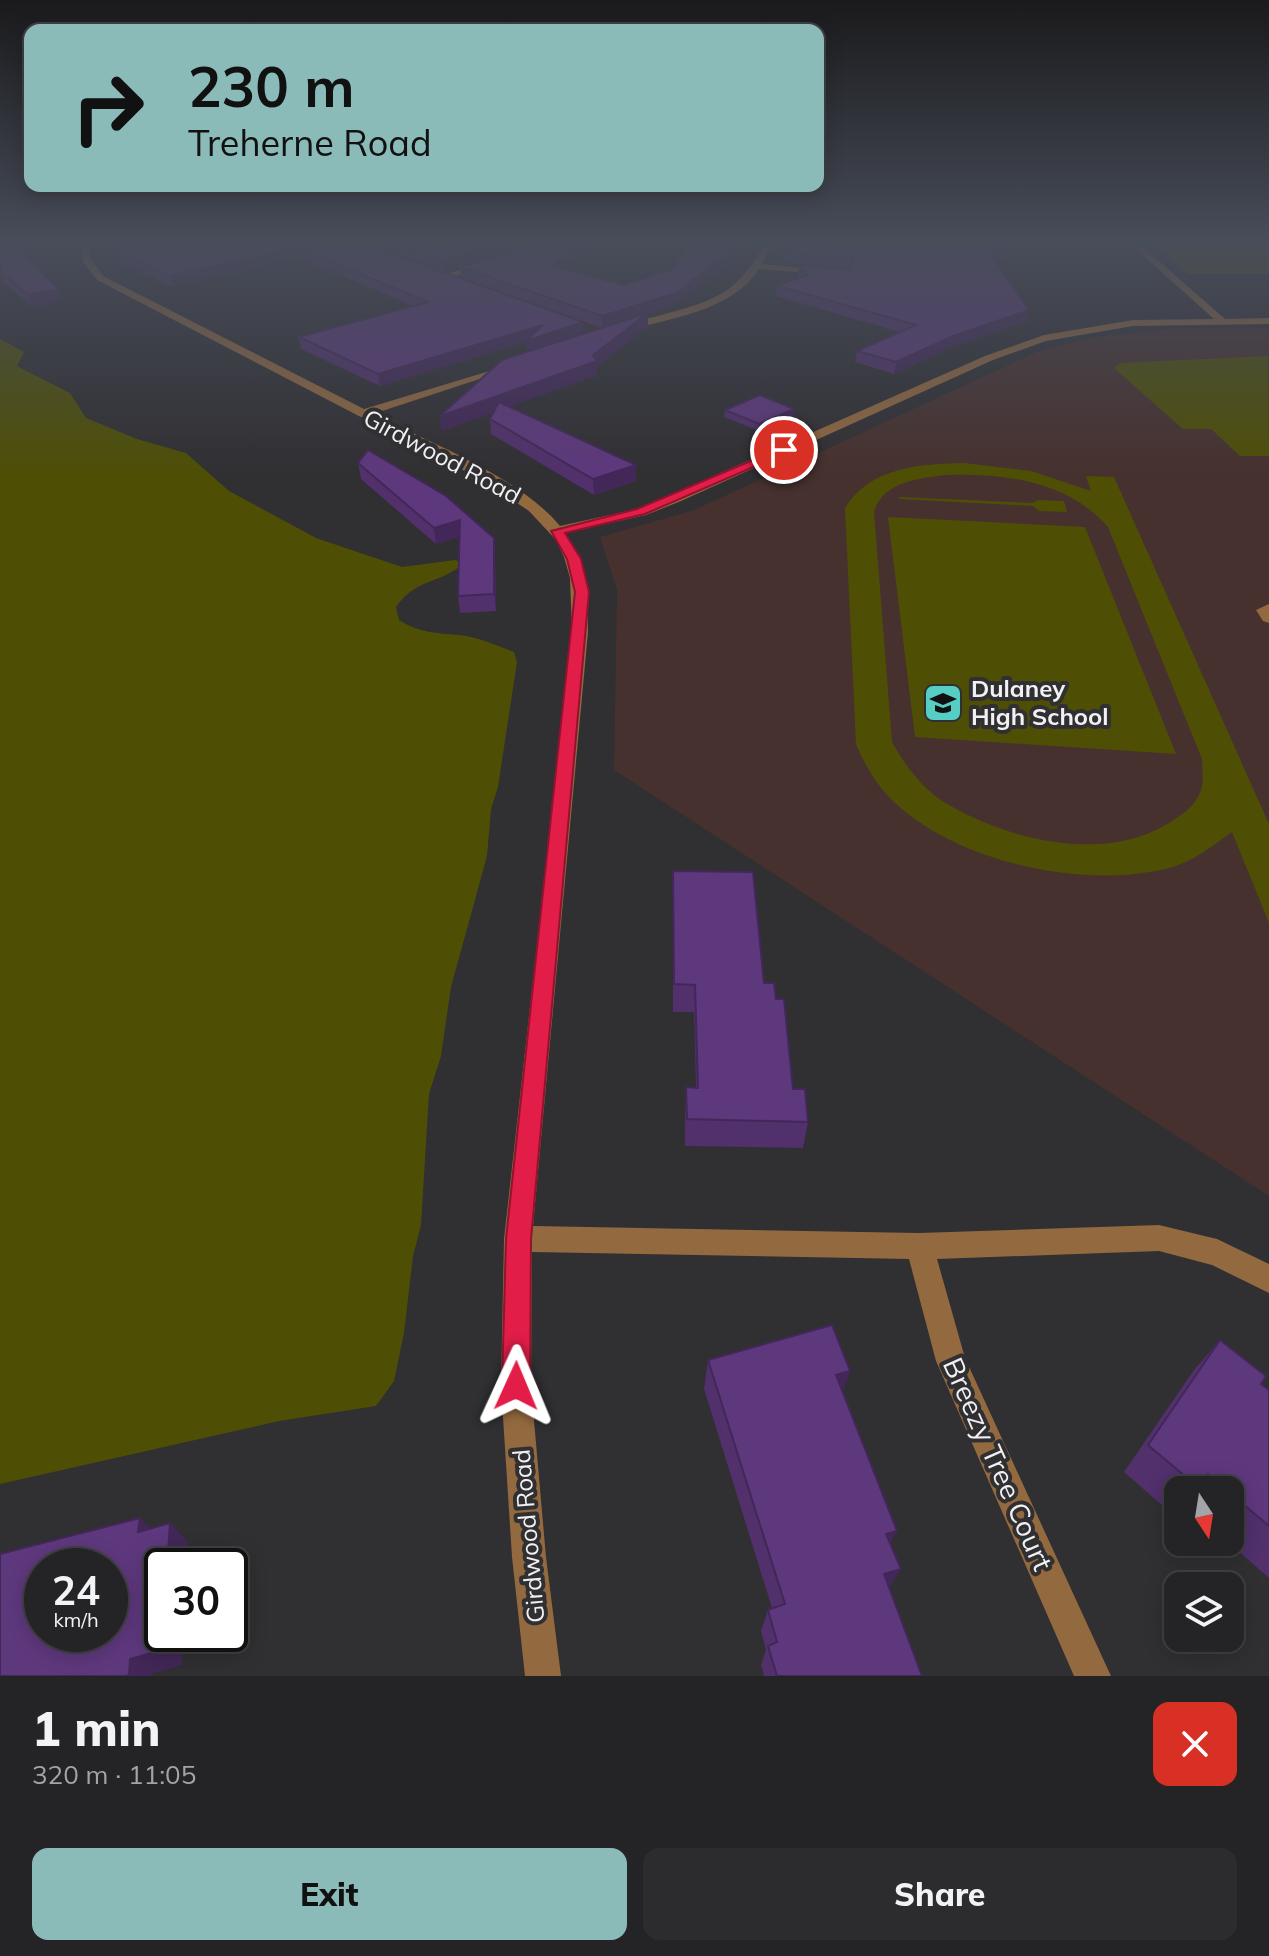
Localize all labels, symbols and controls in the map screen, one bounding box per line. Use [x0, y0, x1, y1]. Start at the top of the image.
text: 230 m [188, 51, 355, 121]
icon: right [56, 56, 160, 160]
text: Treherne Road [188, 120, 432, 165]
street label: Girdwood Road [359, 402, 526, 510]
pin [750, 416, 818, 484]
icon: arrive [762, 428, 806, 472]
place label: Dulaney High School [971, 673, 1109, 731]
school or university icon: Dulaney High School [922, 682, 964, 724]
position arrow [474, 1344, 558, 1428]
street label: Breezy Tree Court [936, 1352, 1061, 1576]
street label: Girdwood Road [505, 1448, 551, 1624]
north arrow [1164, 1476, 1244, 1556]
map controls [1164, 1476, 1244, 1652]
speed limit sign: 30 [144, 1548, 248, 1652]
text: 24 [52, 1565, 100, 1615]
button: layers [1164, 1572, 1244, 1652]
text: km/h [53, 1607, 99, 1632]
text: 1 min [32, 1698, 161, 1758]
button: close [1153, 1702, 1237, 1786]
text: 320 m · 11:05 [32, 1758, 196, 1791]
button: Exit [32, 1848, 627, 1940]
button: Share [643, 1848, 1237, 1940]

